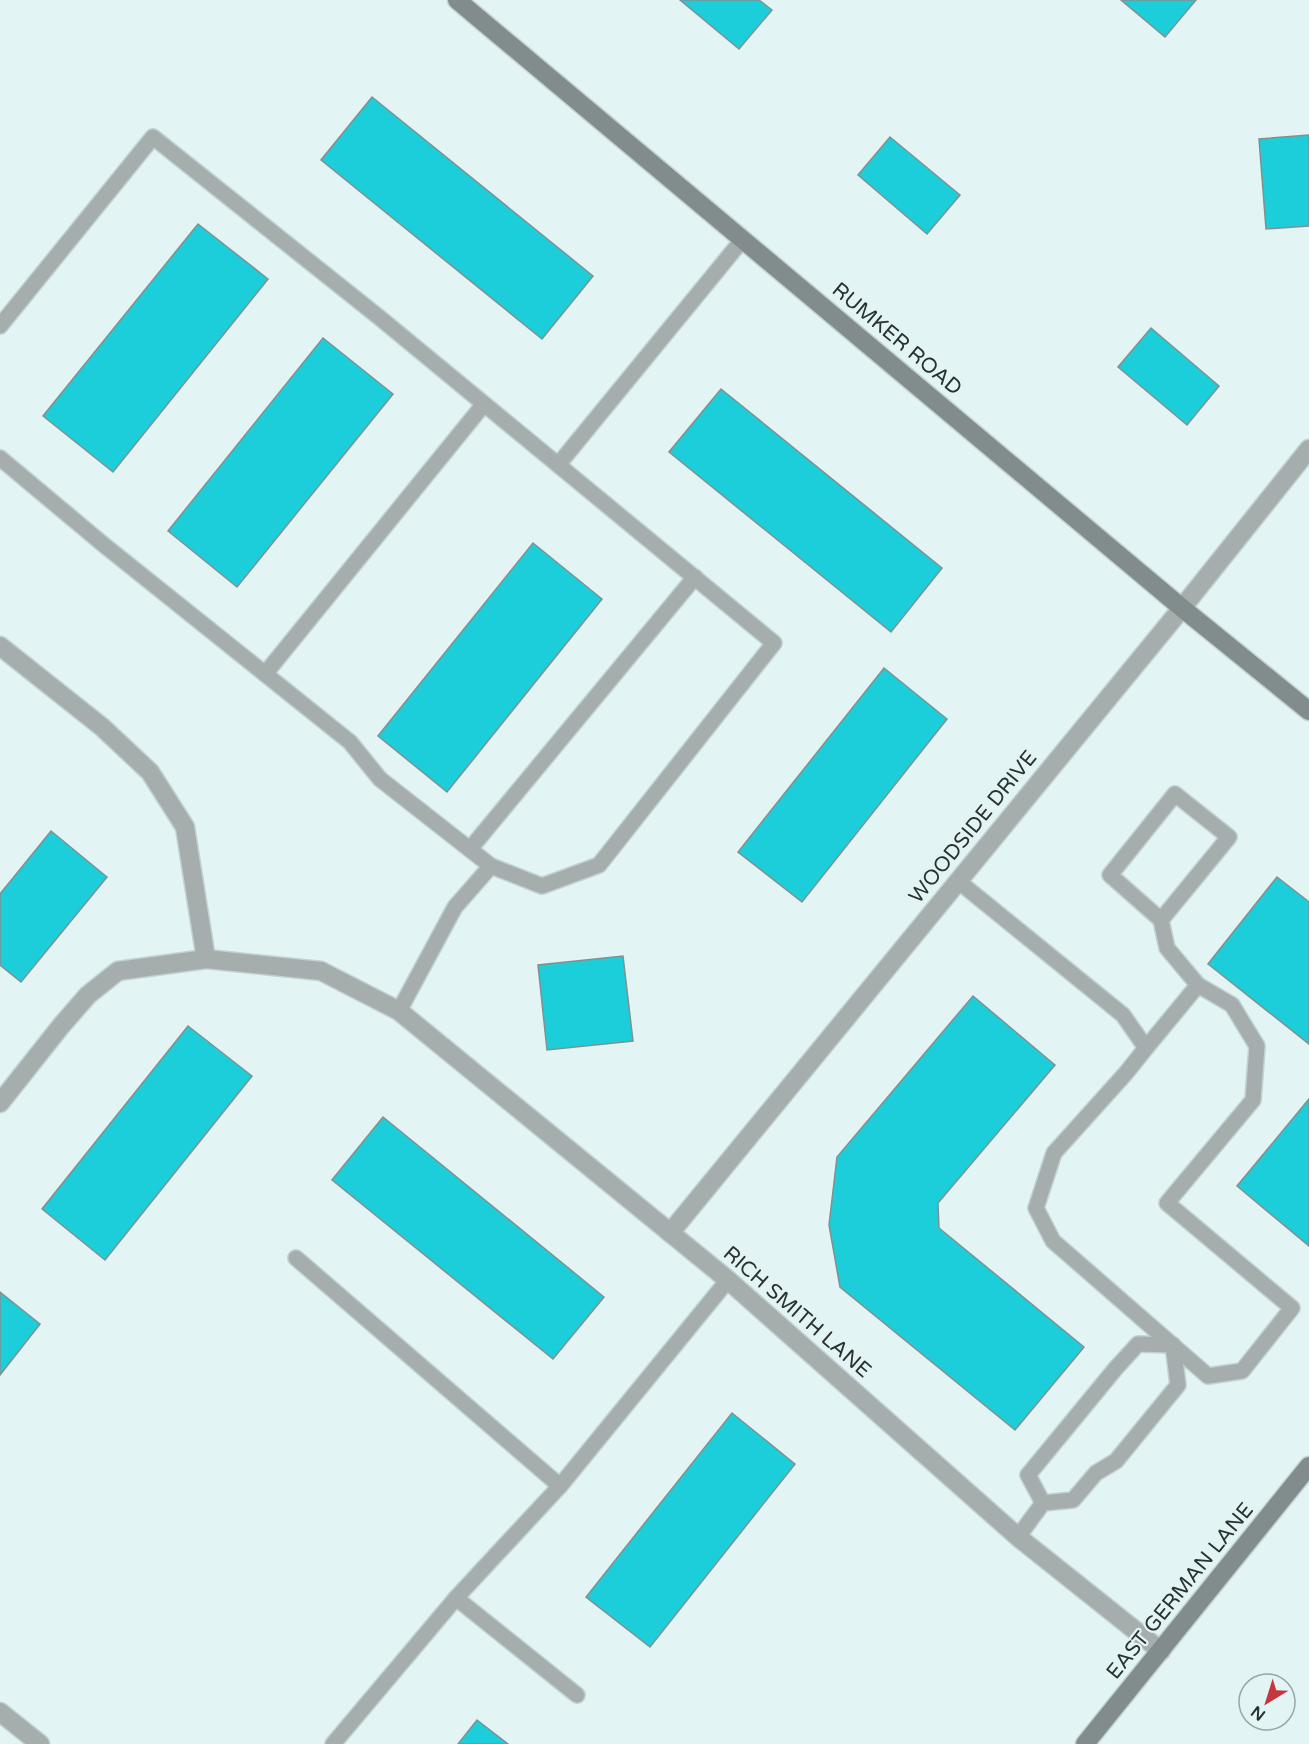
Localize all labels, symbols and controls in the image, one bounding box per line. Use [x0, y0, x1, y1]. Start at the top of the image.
street label: RUMKER ROAD [827, 277, 967, 401]
street label: WOODSIDE DRIVE [904, 746, 1042, 908]
street label: RICH SMITH LANE [718, 1241, 876, 1383]
street label: EAST GERMAN LANE [1101, 1498, 1259, 1684]
north arrow [1237, 1672, 1297, 1732]
text: N [1247, 1701, 1270, 1725]

